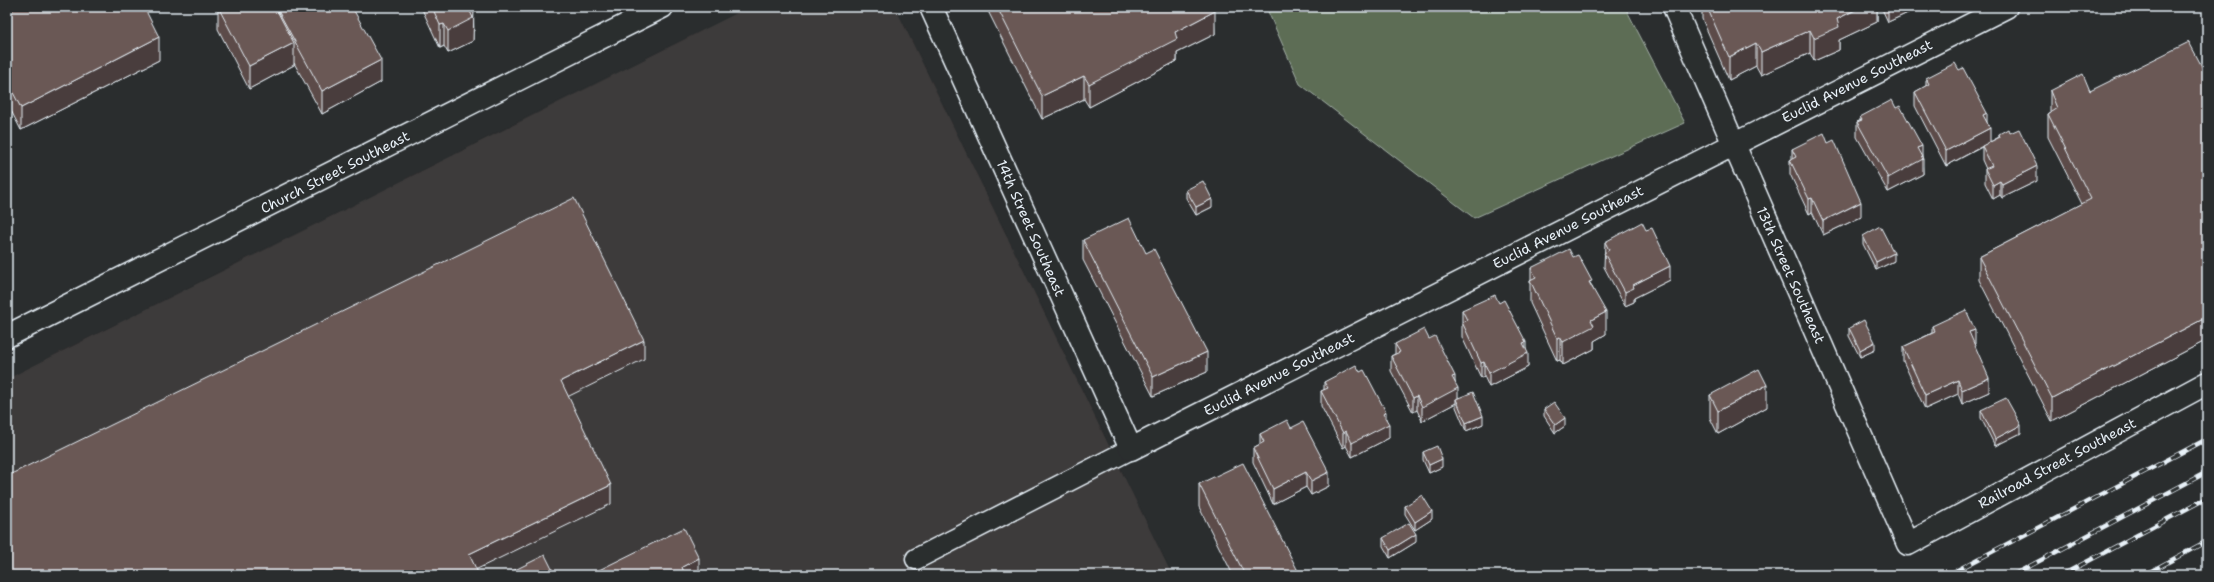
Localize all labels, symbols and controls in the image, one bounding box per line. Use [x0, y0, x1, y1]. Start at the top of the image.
street label: Euclid Avenue Southeast [1779, 35, 1935, 127]
street label: Church Street Southeast [257, 127, 413, 217]
street label: 14th Street Southeast [993, 157, 1069, 299]
street label: Euclid Avenue Southeast [1490, 181, 1646, 273]
street label: 13th Street Southeast [1753, 204, 1829, 346]
street label: Euclid Avenue Southeast [1201, 328, 1357, 420]
street label: Railroad Street Southeast [1975, 414, 2139, 512]

